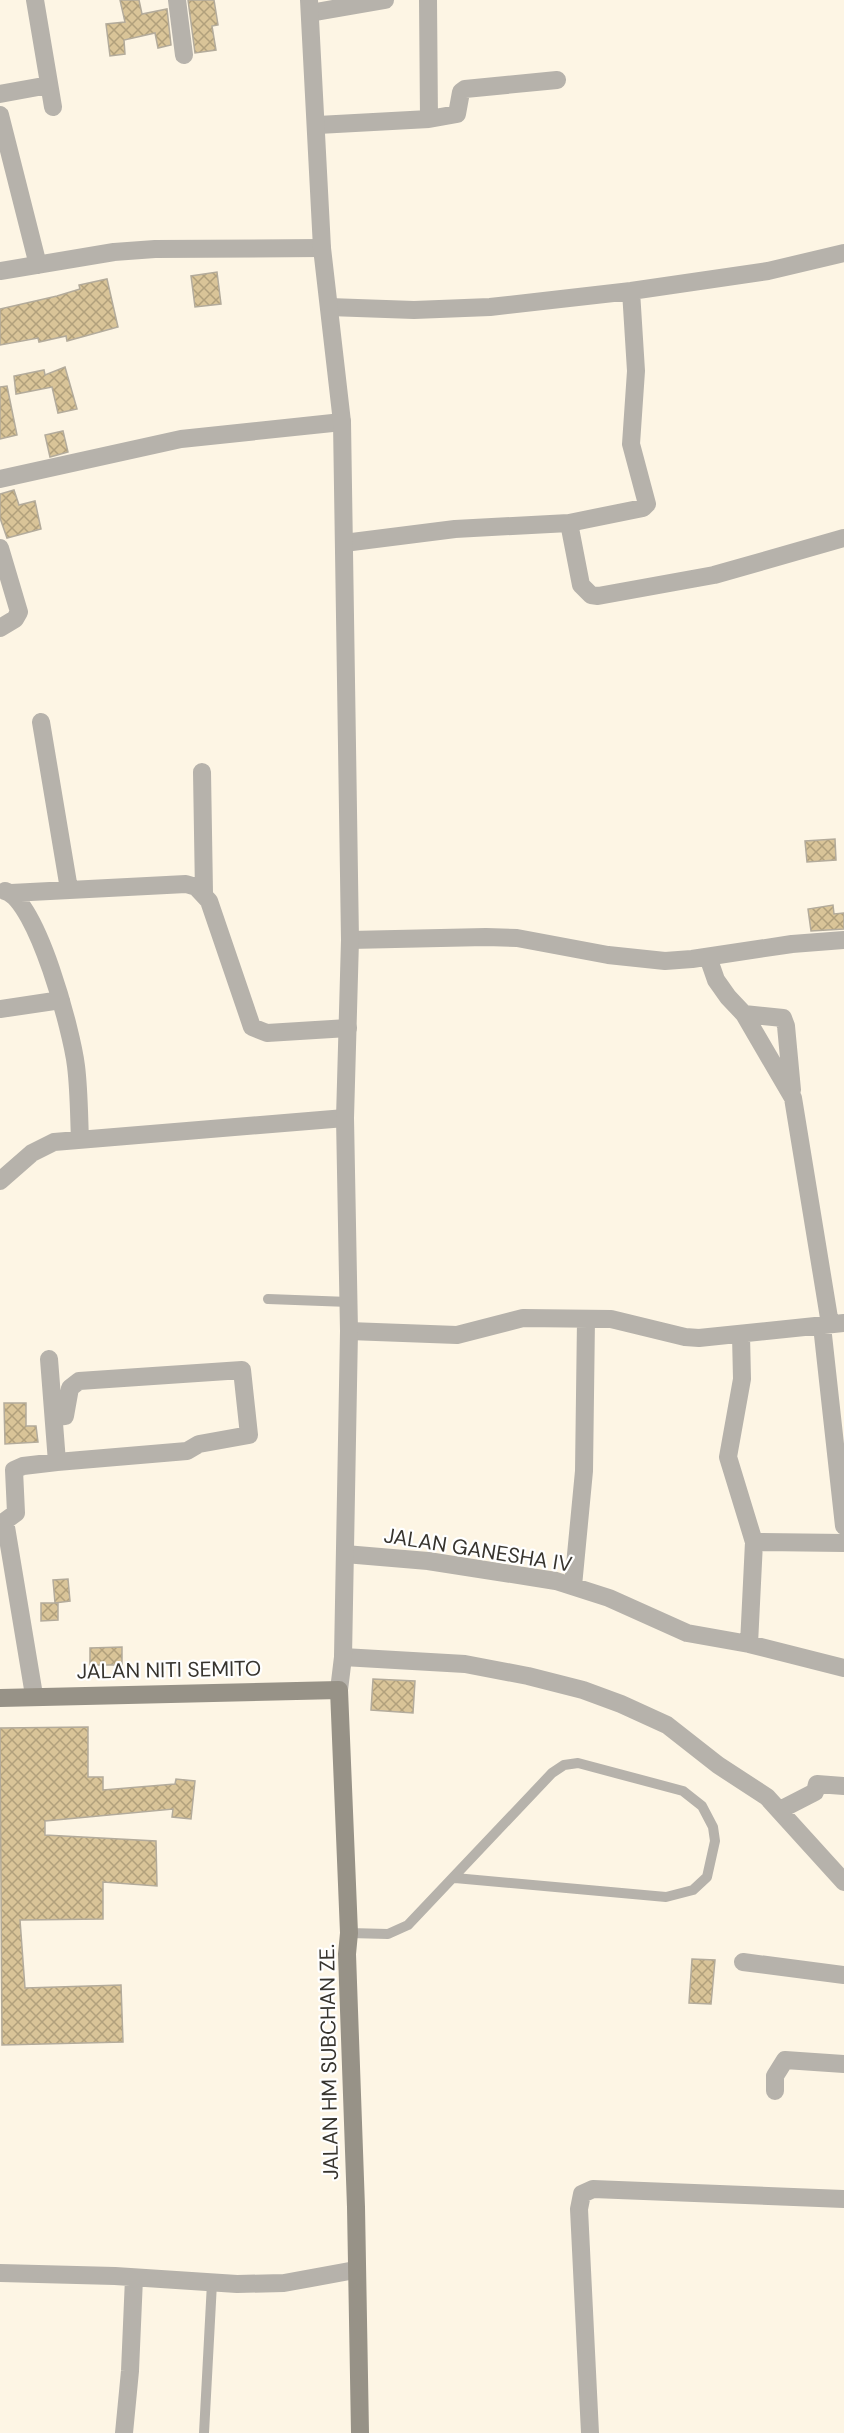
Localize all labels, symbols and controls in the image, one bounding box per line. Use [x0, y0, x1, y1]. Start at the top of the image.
street label: JALAN GANESHA IV [382, 1521, 574, 1579]
street label: JALAN NITI SEMITO [76, 1654, 262, 1686]
street label: JALAN HM SUBCHAN ZE. [313, 1944, 345, 2180]

